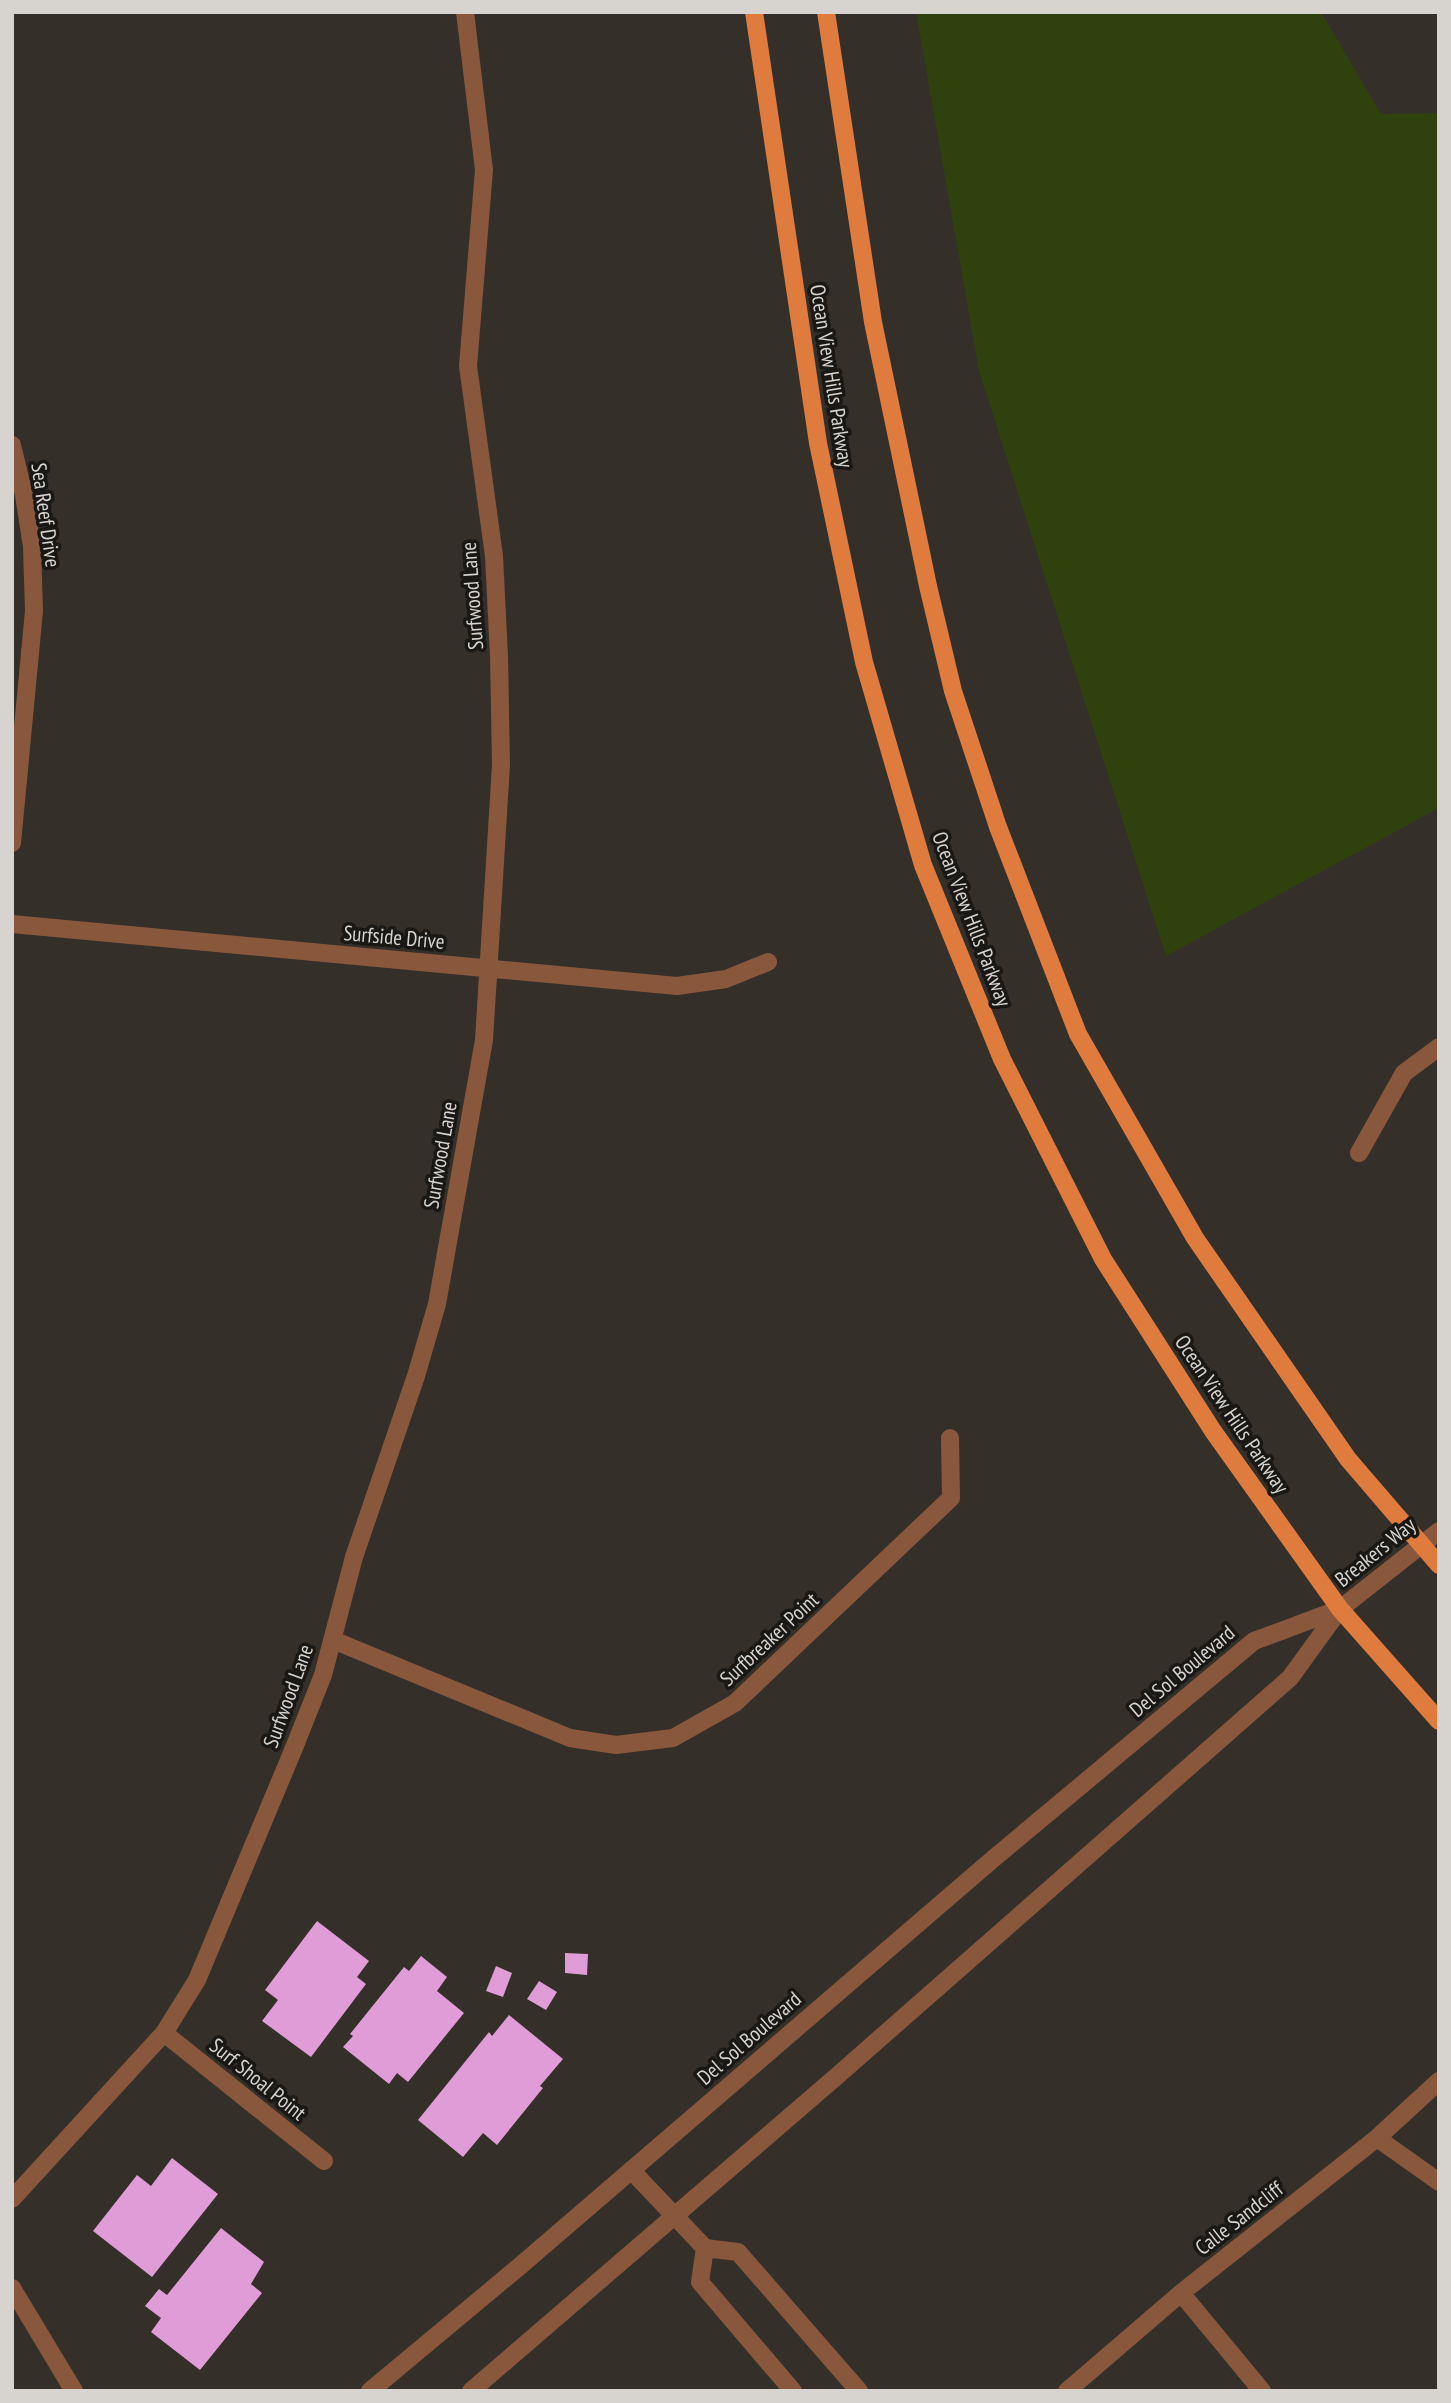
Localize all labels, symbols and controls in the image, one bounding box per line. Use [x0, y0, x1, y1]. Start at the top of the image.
street label: Ocean View Hills Parkway [804, 282, 860, 470]
street label: Sea Reef Drive [25, 461, 67, 569]
street label: Surfwood Lane [455, 541, 489, 651]
street label: Ocean View Hills Parkway [926, 828, 1018, 1010]
street label: Surfside Drive [342, 919, 446, 955]
street label: Surfwood Lane [417, 1100, 463, 1210]
street label: Ocean View Hills Parkway [1169, 1330, 1295, 1498]
street label: Breakers Way [1329, 1511, 1421, 1593]
street label: Surfbreaker Point [714, 1586, 824, 1692]
street label: Del Sol Boulevard [1124, 1619, 1240, 1723]
street label: Surfwood Lane [257, 1641, 319, 1751]
street label: Del Sol Boulevard [691, 1985, 807, 2091]
street label: Surf Shoal Point [204, 2032, 312, 2126]
street label: Calle Sandcliff [1190, 2175, 1289, 2261]

